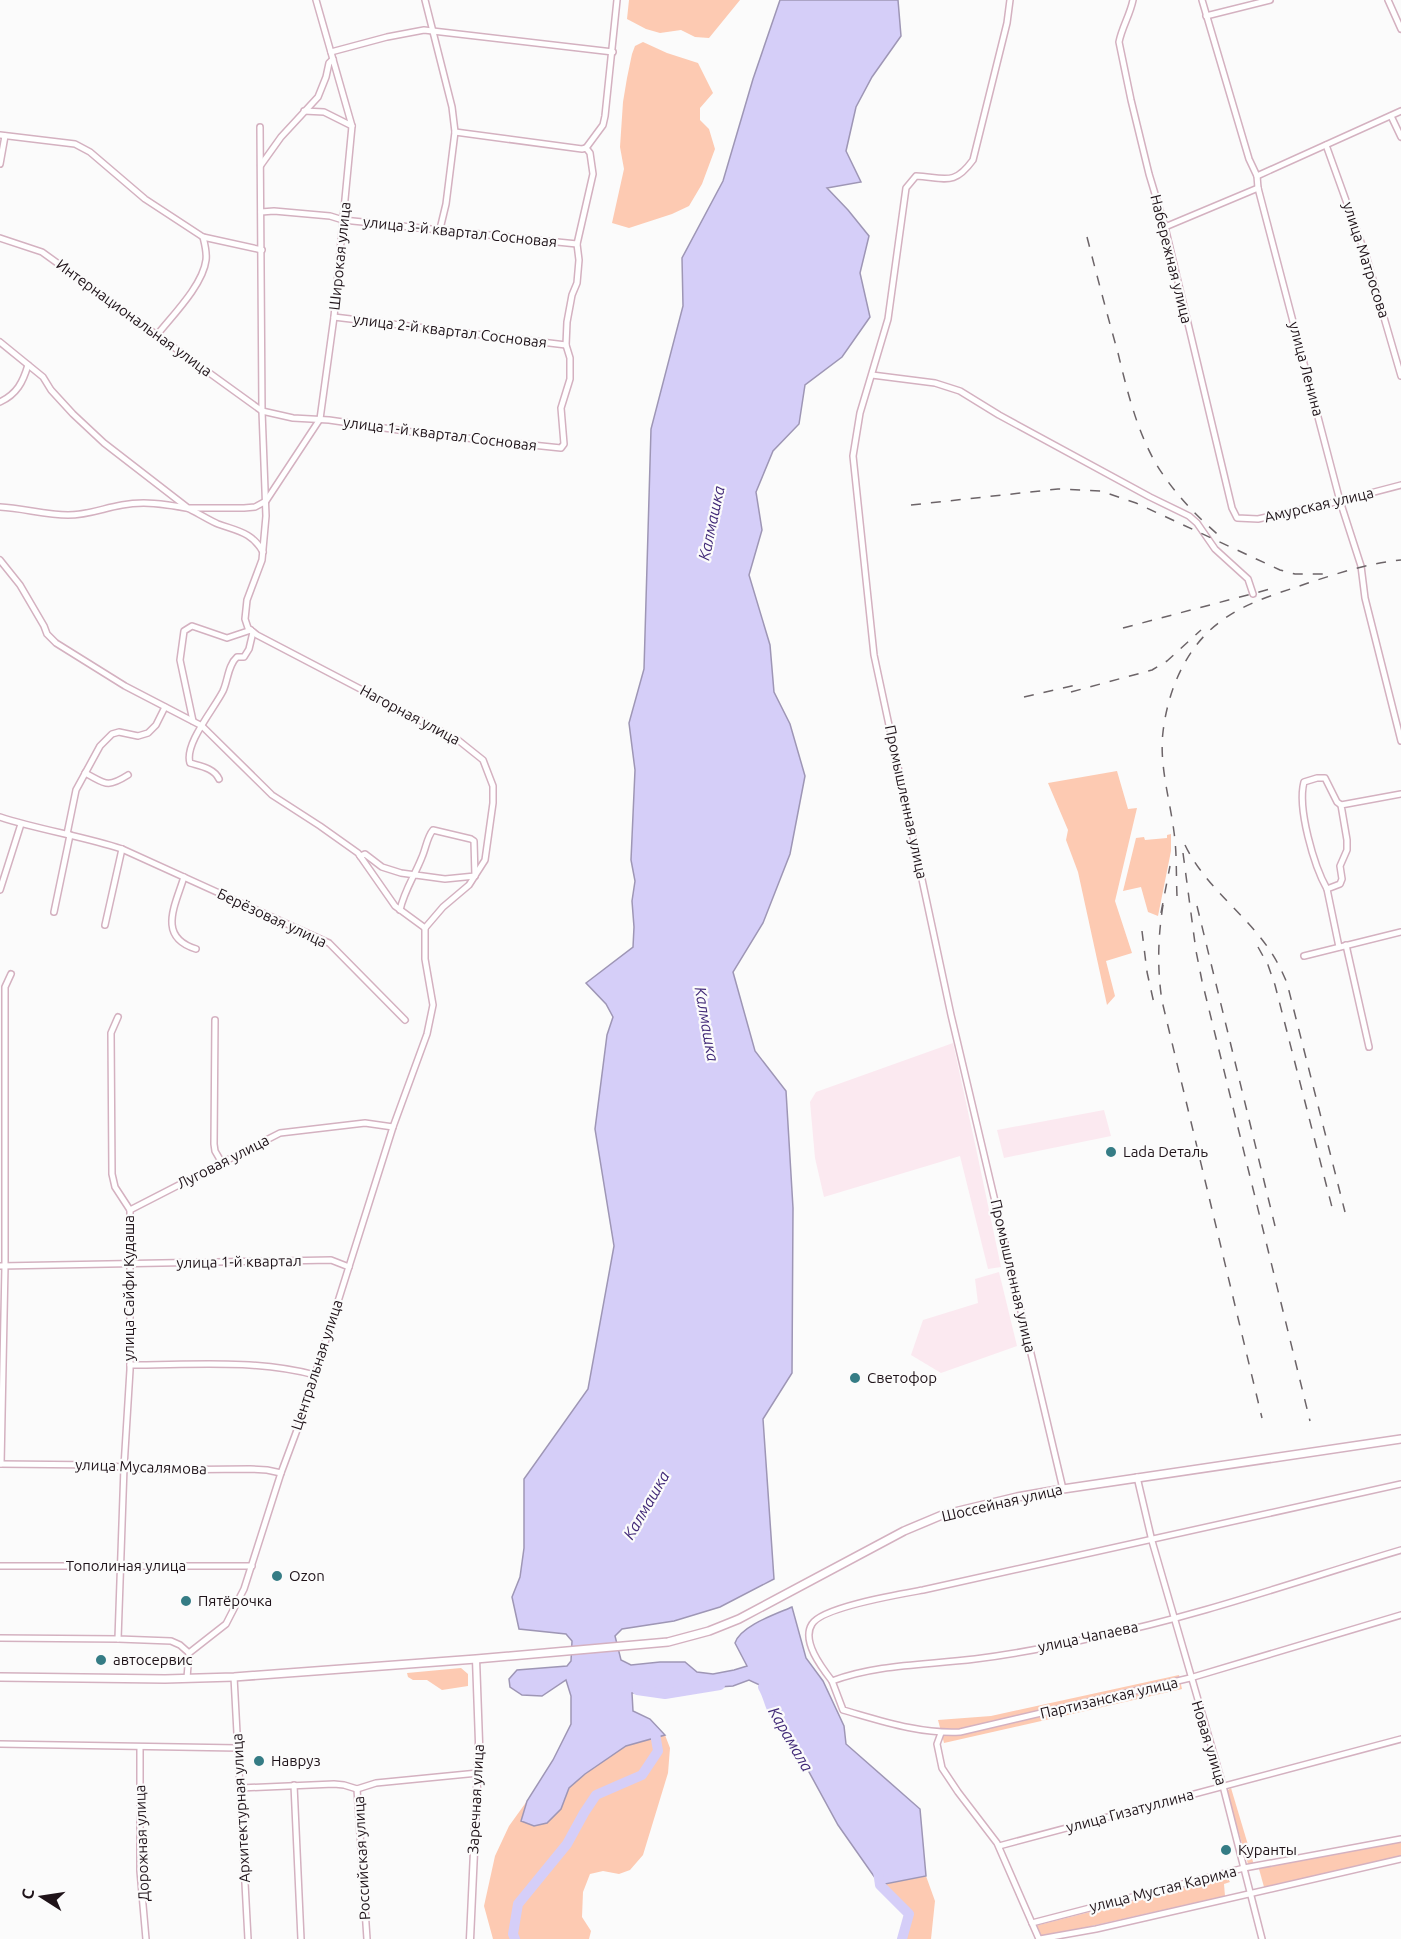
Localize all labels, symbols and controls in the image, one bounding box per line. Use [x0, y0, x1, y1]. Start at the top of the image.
street label: Набережная улица [1147, 193, 1196, 325]
street label: улица Матросова [1340, 200, 1393, 320]
street label: Широкая улица [325, 201, 354, 311]
street label: улица 3-й квартал Сосновая [362, 213, 558, 250]
street label: Интернациональная улица [53, 255, 215, 380]
street label: улица 2-й квартал Сосновая [352, 310, 548, 351]
street label: улица Ленина [1286, 320, 1327, 418]
street label: улица 1-й квартал Сосновая [342, 413, 538, 454]
water label: Калмашка [694, 484, 728, 562]
street label: Амурская улица [1263, 484, 1375, 525]
street label: Нагорная улица [357, 681, 463, 748]
street label: Промышленная улица [882, 723, 931, 880]
street label: Берёзовая улица [215, 885, 330, 950]
water label: Калмашка [692, 985, 722, 1063]
street label: Луговая улица [174, 1131, 272, 1192]
place label: Lada Dеталь [1123, 1143, 1208, 1160]
marker: Lada Dеталь [1104, 1145, 1118, 1159]
street label: Промышленная улица [988, 1197, 1039, 1354]
street label: улица Сайфи Кудаша [120, 1215, 137, 1361]
street label: улица 1-й квартал [176, 1252, 302, 1271]
street label: Центральная улица [287, 1297, 346, 1432]
place label: Светофор [867, 1369, 937, 1386]
marker: Светофор [848, 1371, 862, 1385]
street label: улица Мусалямова [75, 1456, 207, 1477]
water label: Калмашка [619, 1467, 673, 1542]
street label: Шоссейная улица [940, 1480, 1064, 1525]
street label: Тополиная улица [66, 1557, 186, 1574]
place label: Ozon [289, 1567, 325, 1584]
marker: Ozon [270, 1569, 284, 1583]
place label: Пятёрочка [198, 1592, 272, 1609]
marker: Пятёрочка [179, 1594, 193, 1608]
street label: улица Чапаева [1036, 1618, 1140, 1655]
place label: автосервис [113, 1651, 193, 1668]
marker: автосервис [94, 1653, 108, 1667]
street label: Партизанская улица [1038, 1673, 1179, 1722]
street label: Новая улица [1189, 1698, 1230, 1787]
water label: Карамала [765, 1703, 817, 1775]
street label: Архитектурная улица [228, 1733, 253, 1883]
street label: Заречная улица [464, 1744, 487, 1854]
place label: Навруз [271, 1752, 321, 1769]
marker: Навруз [252, 1754, 266, 1768]
street label: Дорожная улица [131, 1784, 152, 1902]
street label: улица Гизатуллина [1064, 1785, 1196, 1836]
street label: Российская улица [350, 1796, 373, 1921]
place label: Куранты [1238, 1841, 1297, 1858]
marker: Куранты [1219, 1843, 1233, 1857]
street label: улица Мустая Карима [1088, 1862, 1238, 1915]
north arrow [12, 1867, 72, 1927]
text: С [17, 1887, 37, 1901]

